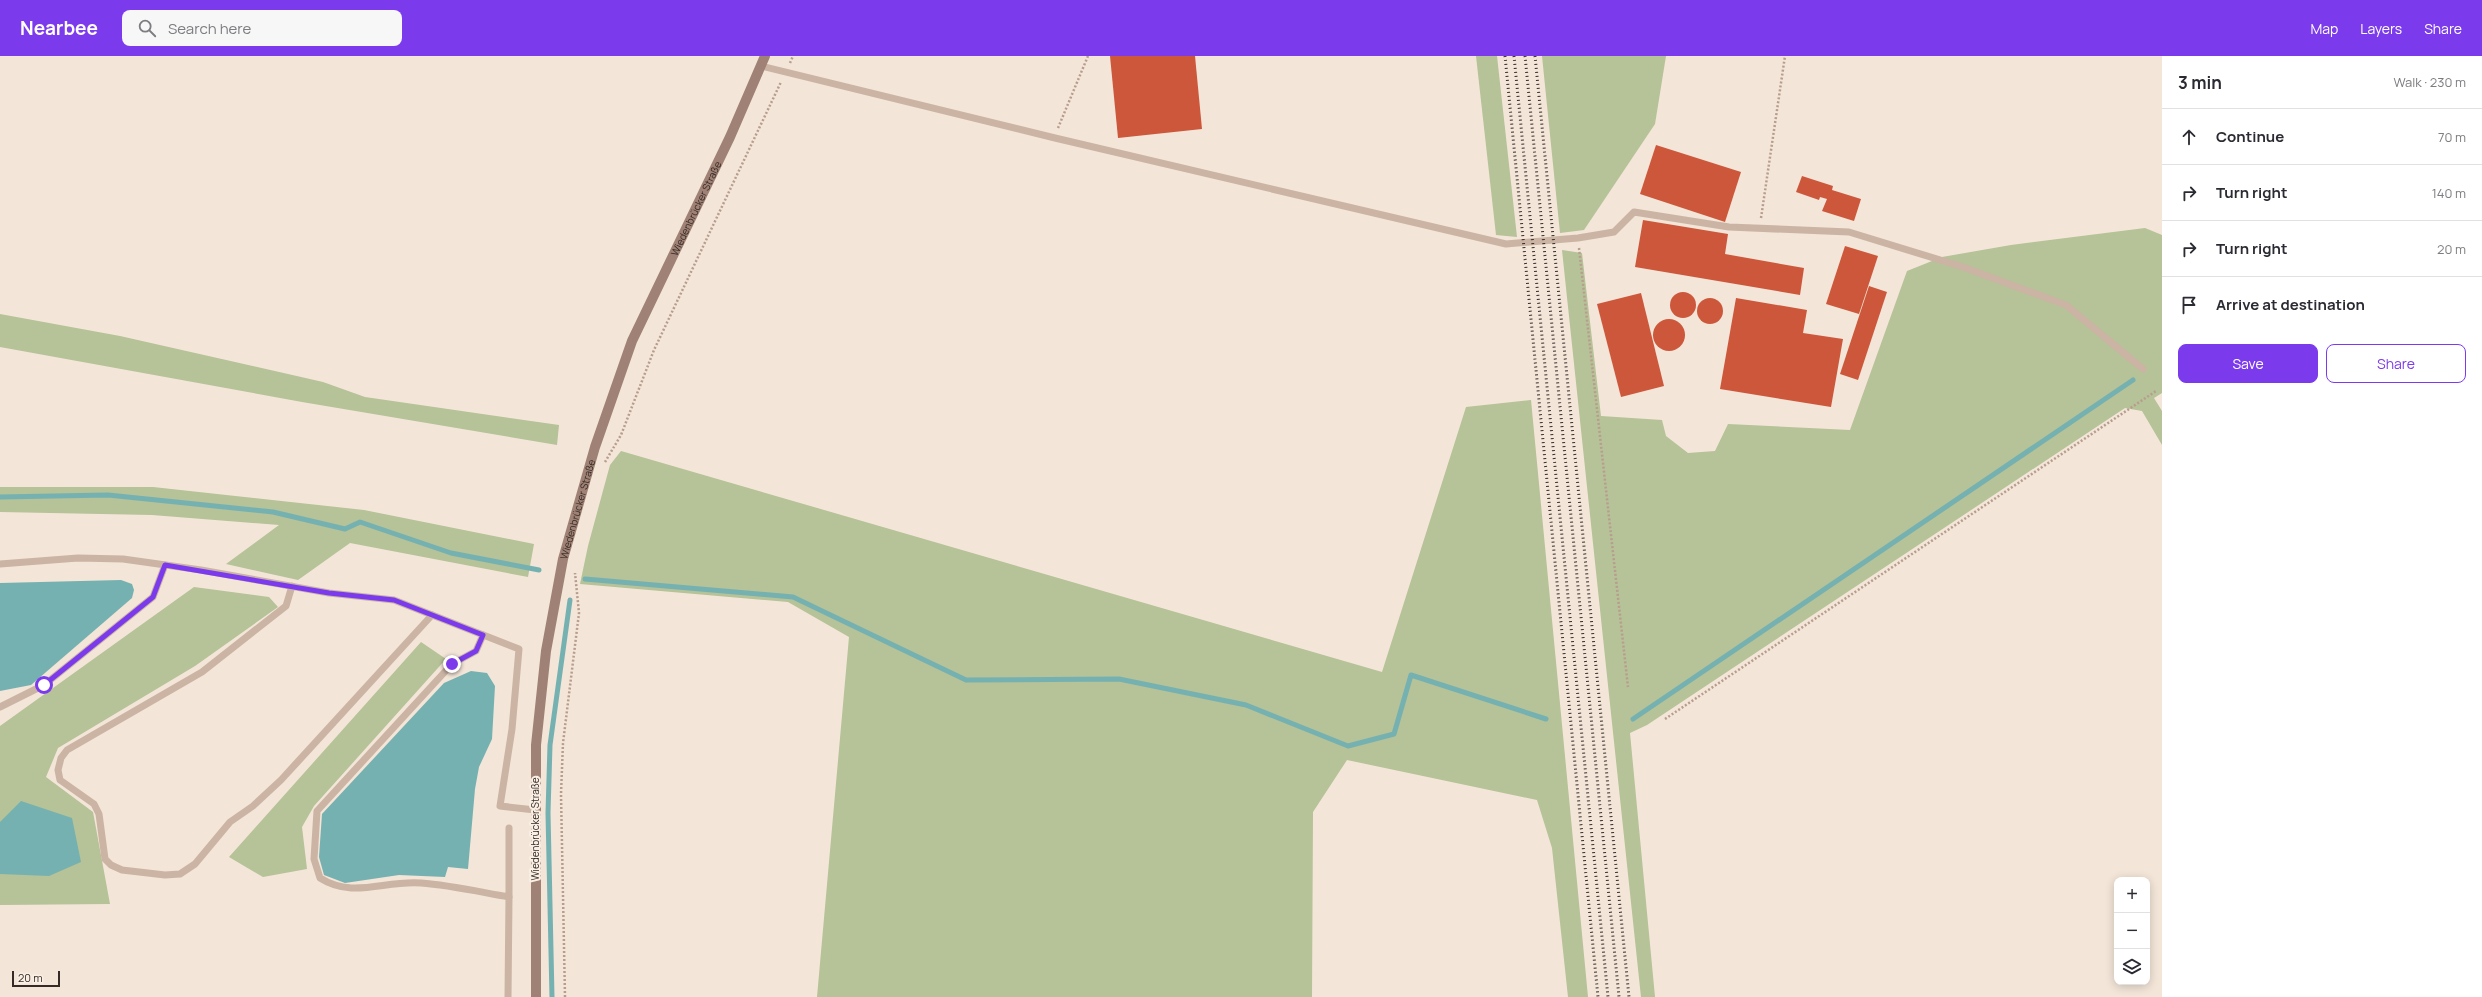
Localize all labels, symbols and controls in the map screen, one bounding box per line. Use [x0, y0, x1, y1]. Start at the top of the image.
search box [122, 10, 402, 46]
text: Nearbee [20, 15, 98, 41]
icon: search [136, 17, 158, 39]
text: Search here [168, 18, 251, 39]
text: Map [2310, 19, 2338, 38]
text: Layers [2360, 19, 2402, 38]
text: Share [2424, 19, 2462, 38]
text: 3 min [2178, 71, 2222, 94]
text: Walk · 230 m [2393, 73, 2466, 91]
icon: ahead [2178, 126, 2200, 148]
text: Continue [2216, 126, 2284, 147]
text: 70 m [2438, 128, 2466, 146]
street label: Wiedenbrücker Straße [667, 159, 724, 258]
icon: right [2178, 182, 2200, 204]
text: Turn right [2216, 182, 2287, 203]
text: 140 m [2432, 184, 2466, 202]
icon: right [2178, 238, 2200, 260]
text: Turn right [2216, 238, 2287, 259]
text: 20 m [2437, 240, 2466, 258]
icon: arrive [2178, 294, 2200, 316]
text: Arrive at destination [2216, 294, 2365, 315]
button: Save [2178, 344, 2318, 383]
button: Share [2326, 344, 2466, 383]
street label: Wiedenbrücker Straße [556, 457, 598, 561]
route end [443, 655, 461, 673]
route start [35, 676, 53, 694]
street label: Wiedenbrücker Straße [528, 777, 542, 881]
map controls [2114, 877, 2150, 985]
button: + [2114, 877, 2150, 913]
button: − [2114, 913, 2150, 949]
button: layers [2114, 949, 2150, 985]
scale bar [12, 969, 60, 988]
text: 20 m [18, 970, 43, 985]

